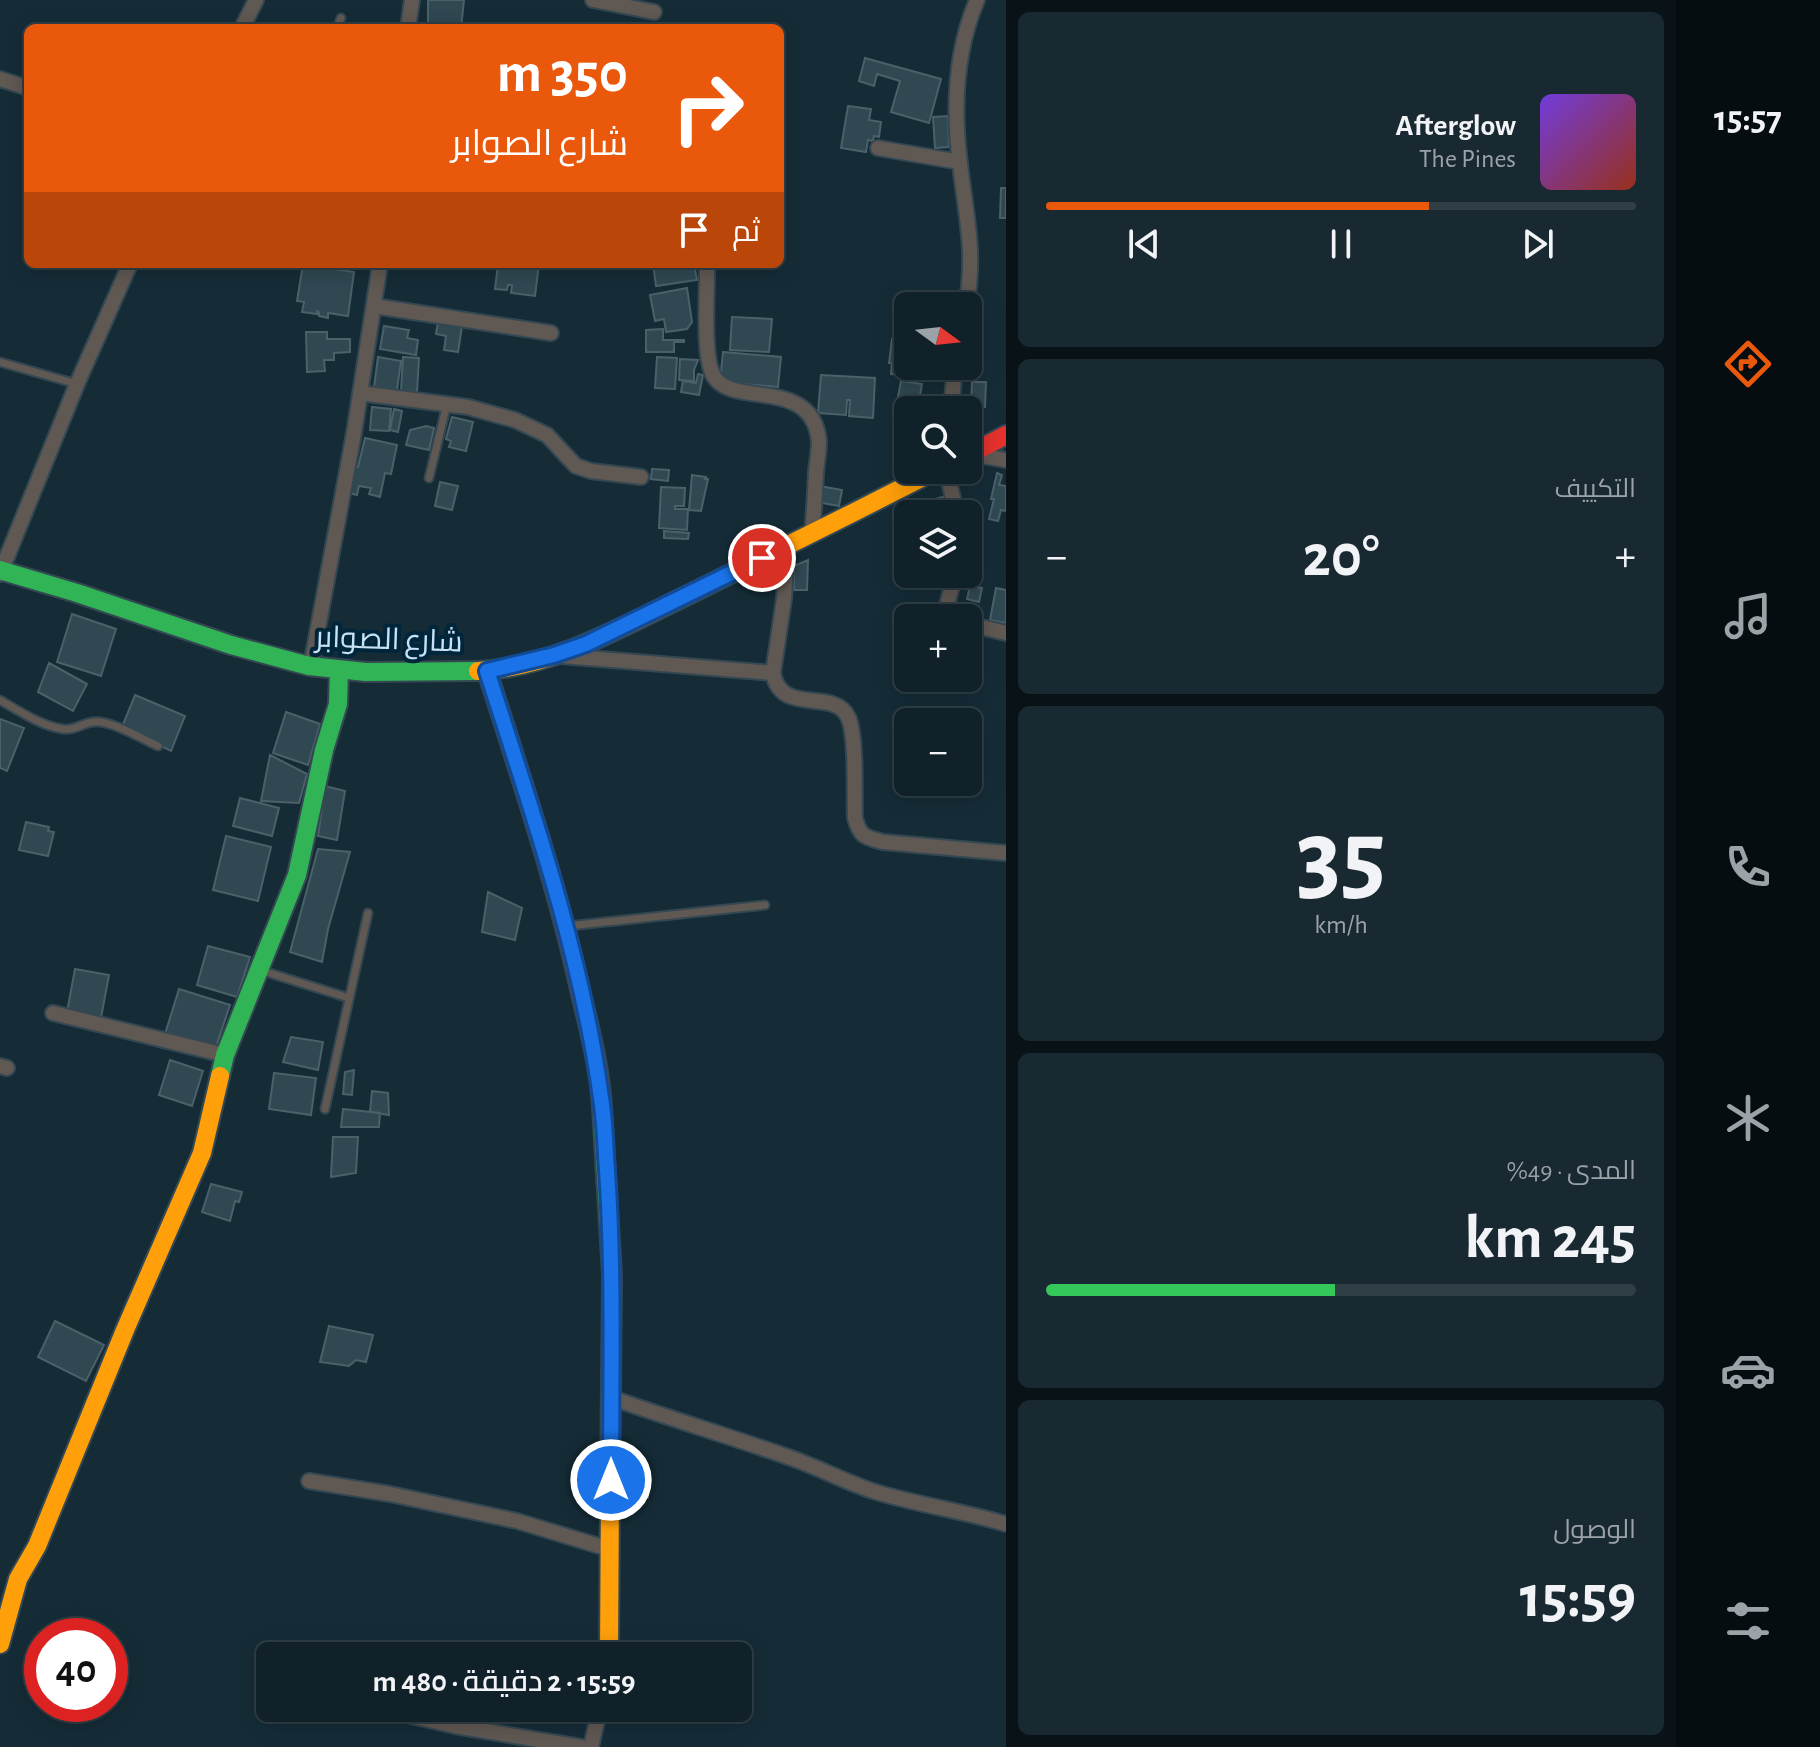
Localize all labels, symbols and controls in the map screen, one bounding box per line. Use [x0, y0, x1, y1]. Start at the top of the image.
text: 350 m [497, 46, 628, 102]
icon: right [656, 56, 760, 160]
text: 15:57 [1714, 101, 1782, 137]
text: Afterglow [1395, 111, 1516, 141]
text: شارع الصوابر [451, 126, 628, 162]
text: The Pines [1419, 146, 1516, 172]
icon: arrive [672, 208, 716, 252]
text: ثم [732, 217, 760, 247]
icon: previous [1122, 222, 1166, 266]
icon: pause [1319, 222, 1363, 266]
icon: next [1516, 222, 1560, 266]
north arrow [894, 292, 982, 380]
map controls [894, 292, 982, 796]
icon: directions [1720, 336, 1776, 392]
button: search [894, 396, 982, 484]
text: التكييف [1554, 476, 1636, 502]
button: layers [894, 500, 982, 588]
pin [728, 524, 796, 592]
text: 20° [1302, 527, 1380, 587]
text: − [1046, 535, 1067, 579]
text: + [1615, 535, 1636, 579]
icon: arrive [740, 536, 784, 580]
icon: music [1720, 588, 1776, 644]
button: + [894, 604, 982, 692]
street label: شارع الصوابر [313, 622, 463, 662]
button: − [894, 708, 982, 796]
text: 35 [1296, 806, 1386, 910]
icon: phone [1720, 839, 1776, 895]
text: km/h [1314, 912, 1368, 938]
icon: climate [1720, 1090, 1776, 1146]
text: المدى · 49% [1506, 1158, 1636, 1184]
text: 245 km [1464, 1209, 1636, 1269]
icon: car [1720, 1342, 1776, 1398]
position arrow [569, 1438, 653, 1522]
text: الوصول [1553, 1517, 1636, 1543]
text: 15:59 [1520, 1568, 1636, 1628]
icon: filters [1720, 1593, 1776, 1649]
speed limit sign: 40 [24, 1618, 128, 1722]
text: 15:59 · 2 دقيقة · 480 m [373, 1667, 635, 1697]

